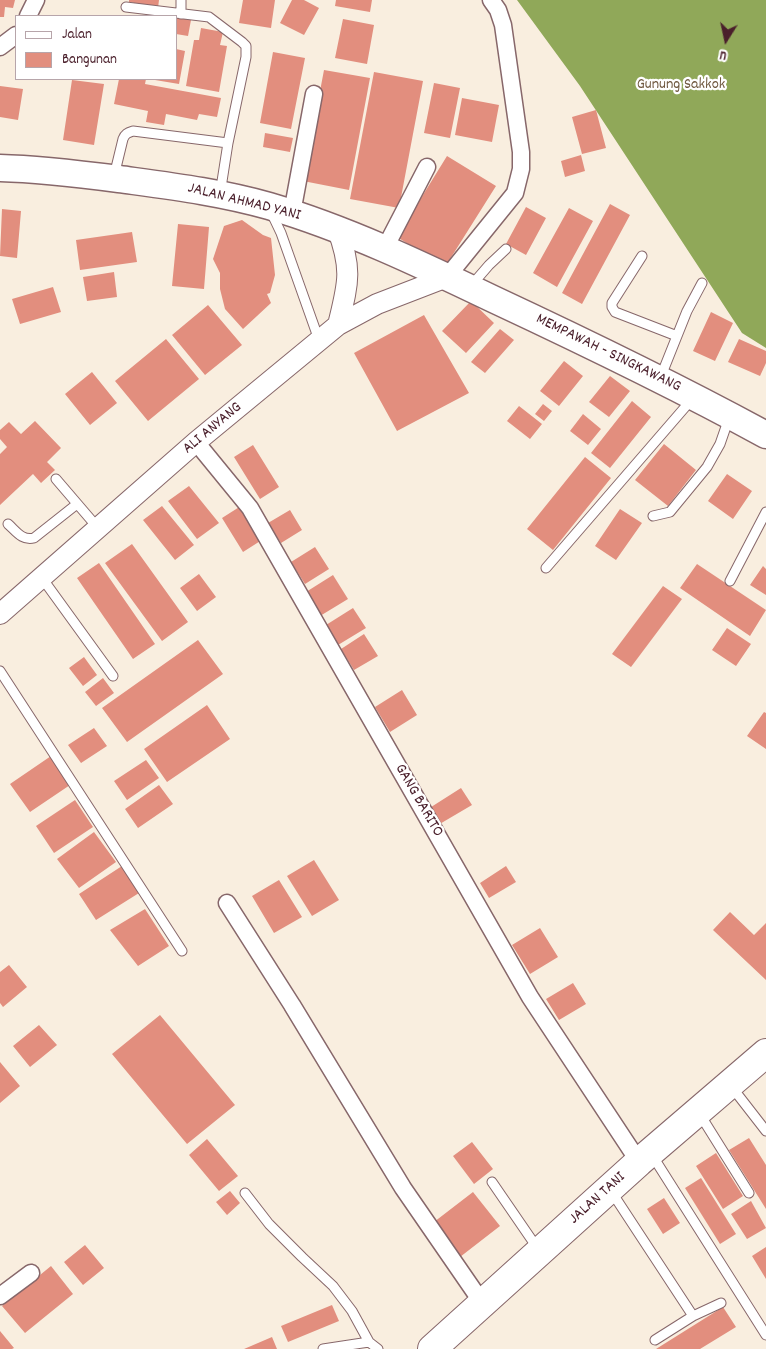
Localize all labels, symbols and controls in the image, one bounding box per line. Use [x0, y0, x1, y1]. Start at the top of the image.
legend [15, 15, 178, 80]
north arrow [701, 15, 751, 65]
text: Jalan [62, 24, 92, 46]
text: U [718, 44, 728, 65]
text: Bangunan [62, 49, 117, 71]
park label: Gunung Sakkok [637, 76, 725, 96]
street label: JALAN AHMAD YANI [185, 180, 303, 226]
street label: MEMPAWAH - SINGKAWANG [532, 311, 684, 397]
street label: ALI ANYANG [180, 399, 246, 459]
street label: GANG BARITO [389, 761, 447, 841]
street label: JALAN TANI [566, 1169, 630, 1229]

